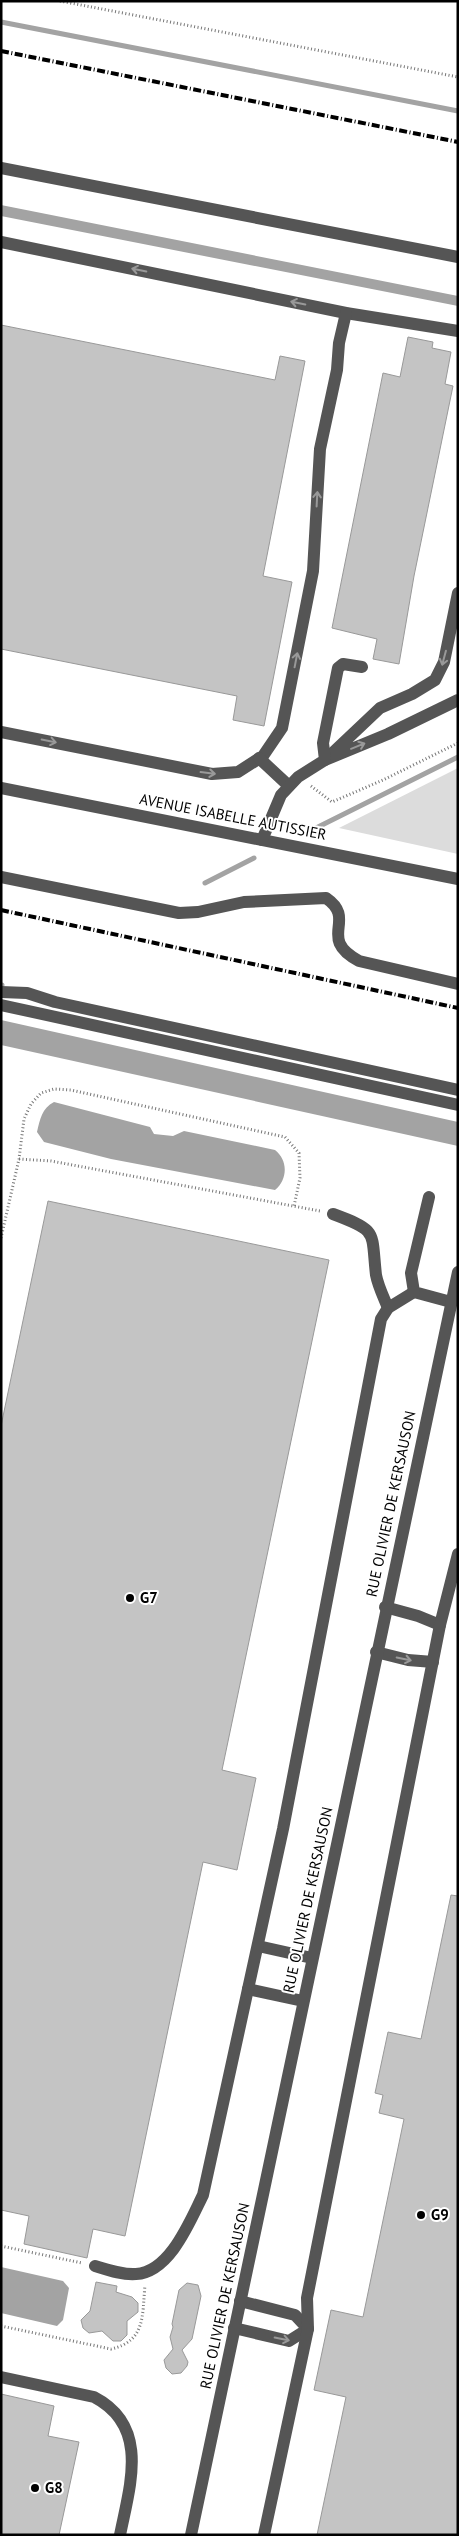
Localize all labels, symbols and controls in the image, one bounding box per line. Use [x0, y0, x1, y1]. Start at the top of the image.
one-way arrow [131, 265, 147, 275]
one-way arrow [290, 298, 306, 307]
one-way arrow [313, 492, 322, 508]
one-way arrow [439, 649, 449, 665]
one-way arrow [291, 652, 301, 668]
one-way arrow [41, 737, 57, 747]
one-way arrow [350, 741, 365, 751]
one-way arrow [200, 768, 216, 778]
street label: AVENUE ISABELLE AUTISSIER [138, 789, 328, 844]
street label: RUE OLIVIER DE KERSAUSON [361, 1409, 420, 1599]
place label: G7 [140, 1588, 158, 1607]
marker: G7 [124, 1592, 136, 1604]
one-way arrow [396, 1654, 412, 1664]
street label: RUE OLIVIER DE KERSAUSON [278, 1805, 337, 1995]
street label: RUE OLIVIER DE KERSAUSON [195, 2201, 254, 2391]
place label: G9 [431, 2205, 449, 2224]
marker: G9 [415, 2209, 427, 2221]
one-way arrow [273, 2335, 289, 2344]
place label: G8 [45, 2478, 63, 2497]
marker: G8 [29, 2482, 41, 2494]

